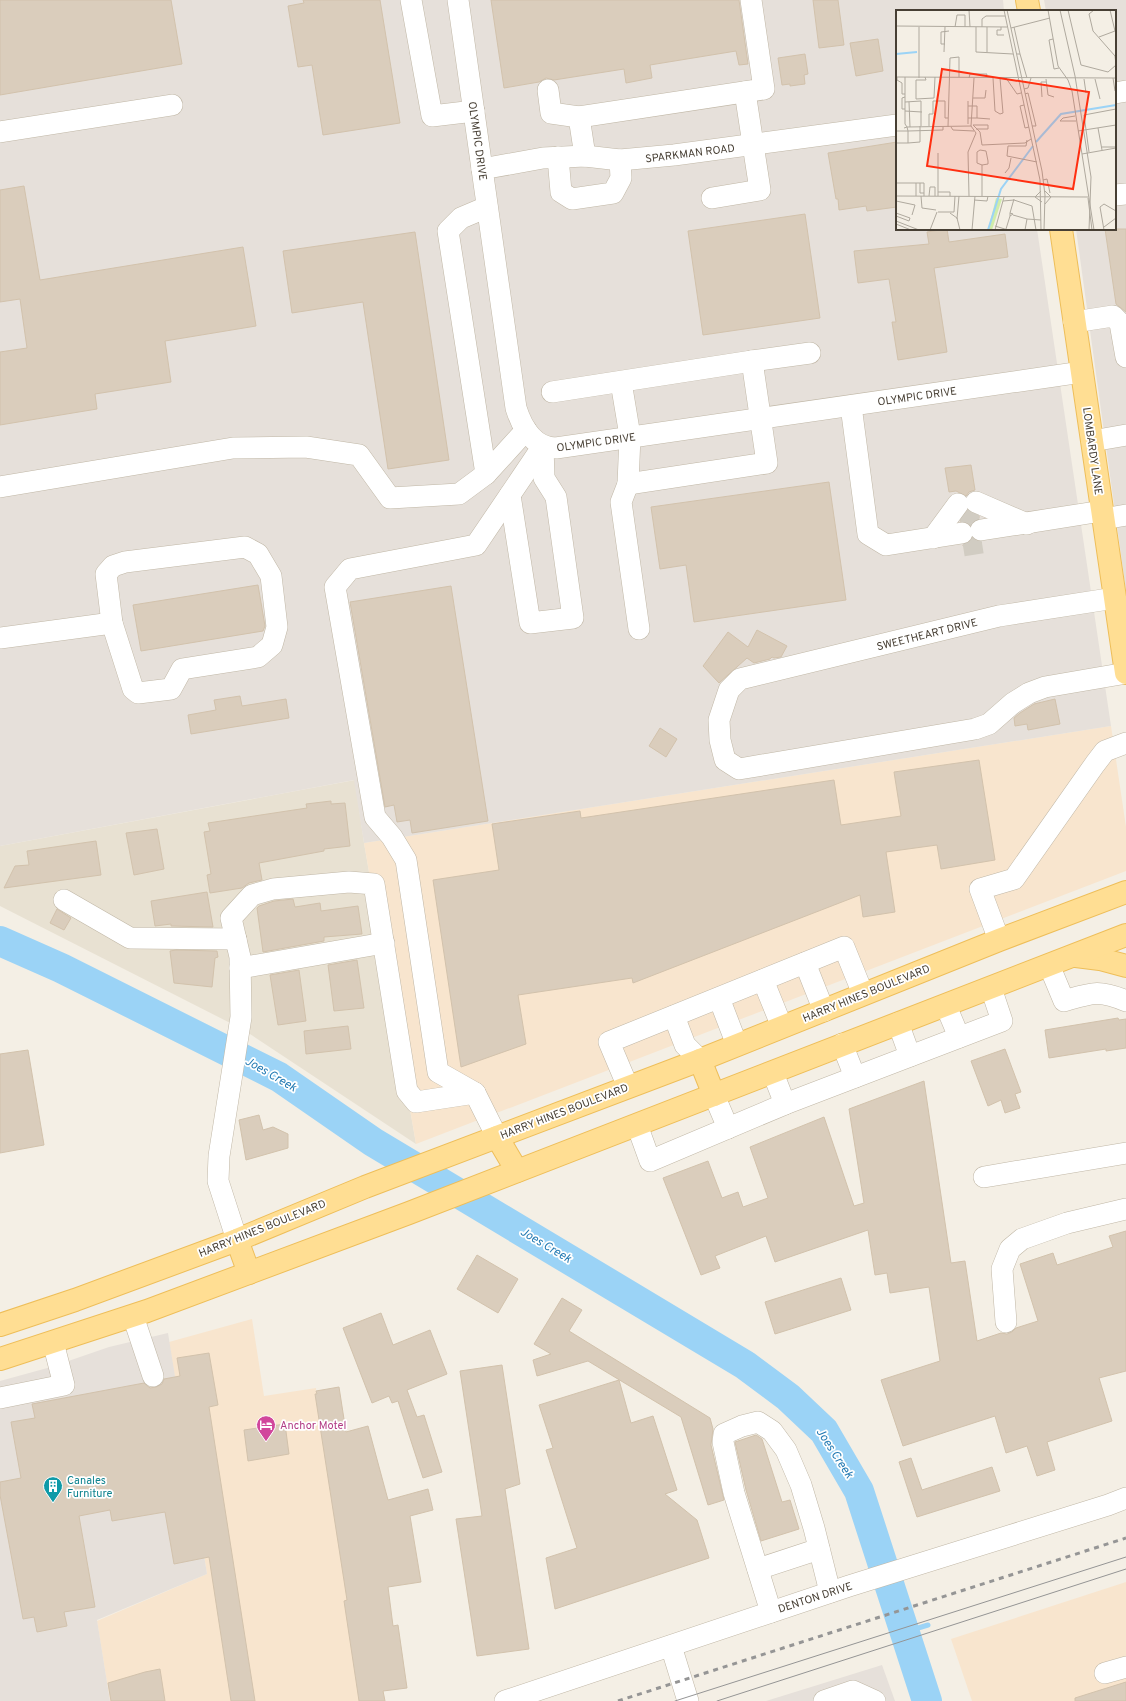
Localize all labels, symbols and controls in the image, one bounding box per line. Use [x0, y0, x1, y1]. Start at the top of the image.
inset map [896, 10, 1116, 230]
street label: OLYMPIC DRIVE [465, 101, 490, 182]
street label: SPARKMAN ROAD [645, 142, 736, 166]
street label: OLYMPIC DRIVE [877, 384, 958, 409]
street label: LOMBARDY LANE [1079, 406, 1105, 496]
street label: OLYMPIC DRIVE [556, 430, 637, 455]
street label: SWEETHEART DRIVE [875, 616, 979, 654]
street label: HARRY HINES BOULEVARD [801, 962, 932, 1026]
water label: Joes Creek [242, 1054, 300, 1097]
street label: HARRY HINES BOULEVARD [498, 1081, 630, 1143]
street label: HARRY HINES BOULEVARD [197, 1197, 328, 1261]
water label: Joes Creek [517, 1224, 575, 1268]
hotel icon: Anchor Motel [255, 1414, 277, 1442]
place label: Anchor Motel [280, 1419, 346, 1433]
water label: Joes Creek [812, 1425, 857, 1483]
place label: Canales Furniture [67, 1474, 112, 1501]
building icon: Canales Furniture [42, 1475, 64, 1503]
street label: DENTON DRIVE [776, 1579, 854, 1617]

